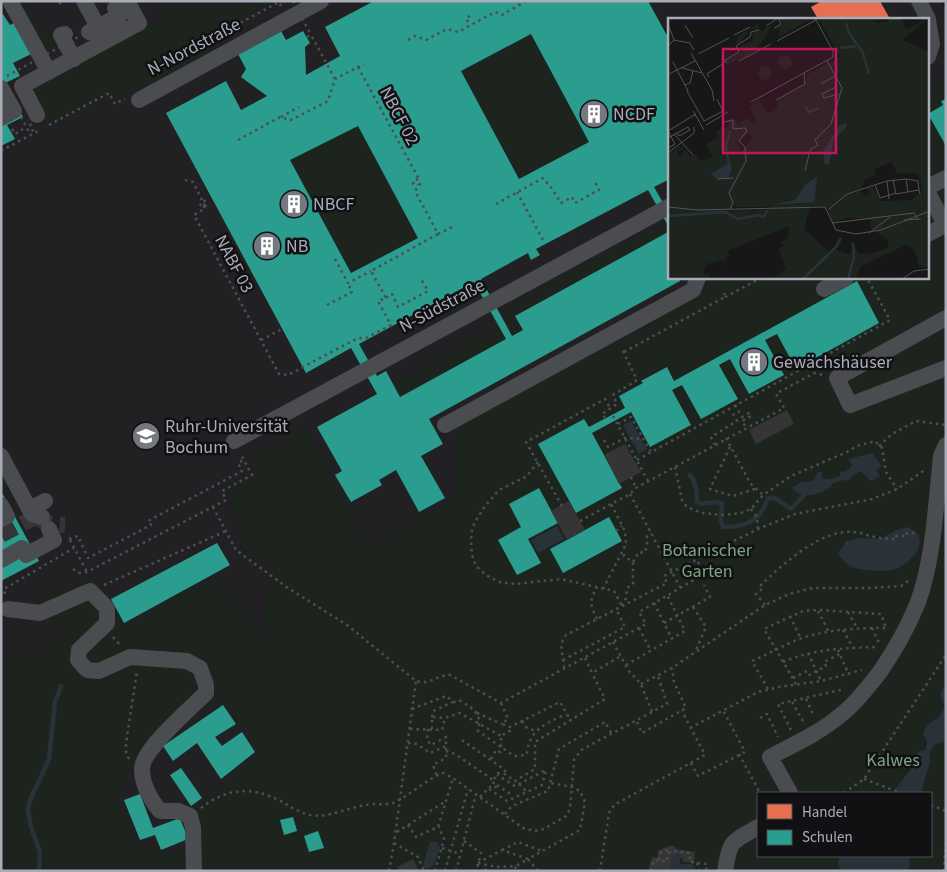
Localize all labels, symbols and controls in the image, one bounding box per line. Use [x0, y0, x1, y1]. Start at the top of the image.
street label: N-Nordstraße [143, 12, 245, 82]
inset map [668, 18, 930, 279]
street label: NBCF 02 [373, 82, 425, 150]
building icon: NCDF [579, 99, 609, 129]
place label: NCDF [613, 102, 655, 127]
building icon: NBCF [279, 189, 309, 219]
place label: NBCF [313, 192, 355, 217]
street label: NABF 03 [208, 231, 260, 297]
building icon: NB [252, 231, 282, 261]
place label: NB [286, 234, 308, 259]
street label: N-Südstraße [395, 273, 489, 339]
building icon: Gewächshäuser [739, 347, 769, 377]
place label: Gewächshäuser [773, 350, 893, 375]
place label: Ruhr-Universität Bochum [165, 414, 288, 460]
school or university icon: Ruhr-Universität Bochum [131, 421, 161, 451]
park label: Botanischer Garten [662, 538, 753, 584]
park label: Kalwes [866, 748, 920, 773]
legend [757, 792, 932, 857]
text: Handel [802, 802, 847, 823]
text: Schulen [802, 827, 853, 848]

